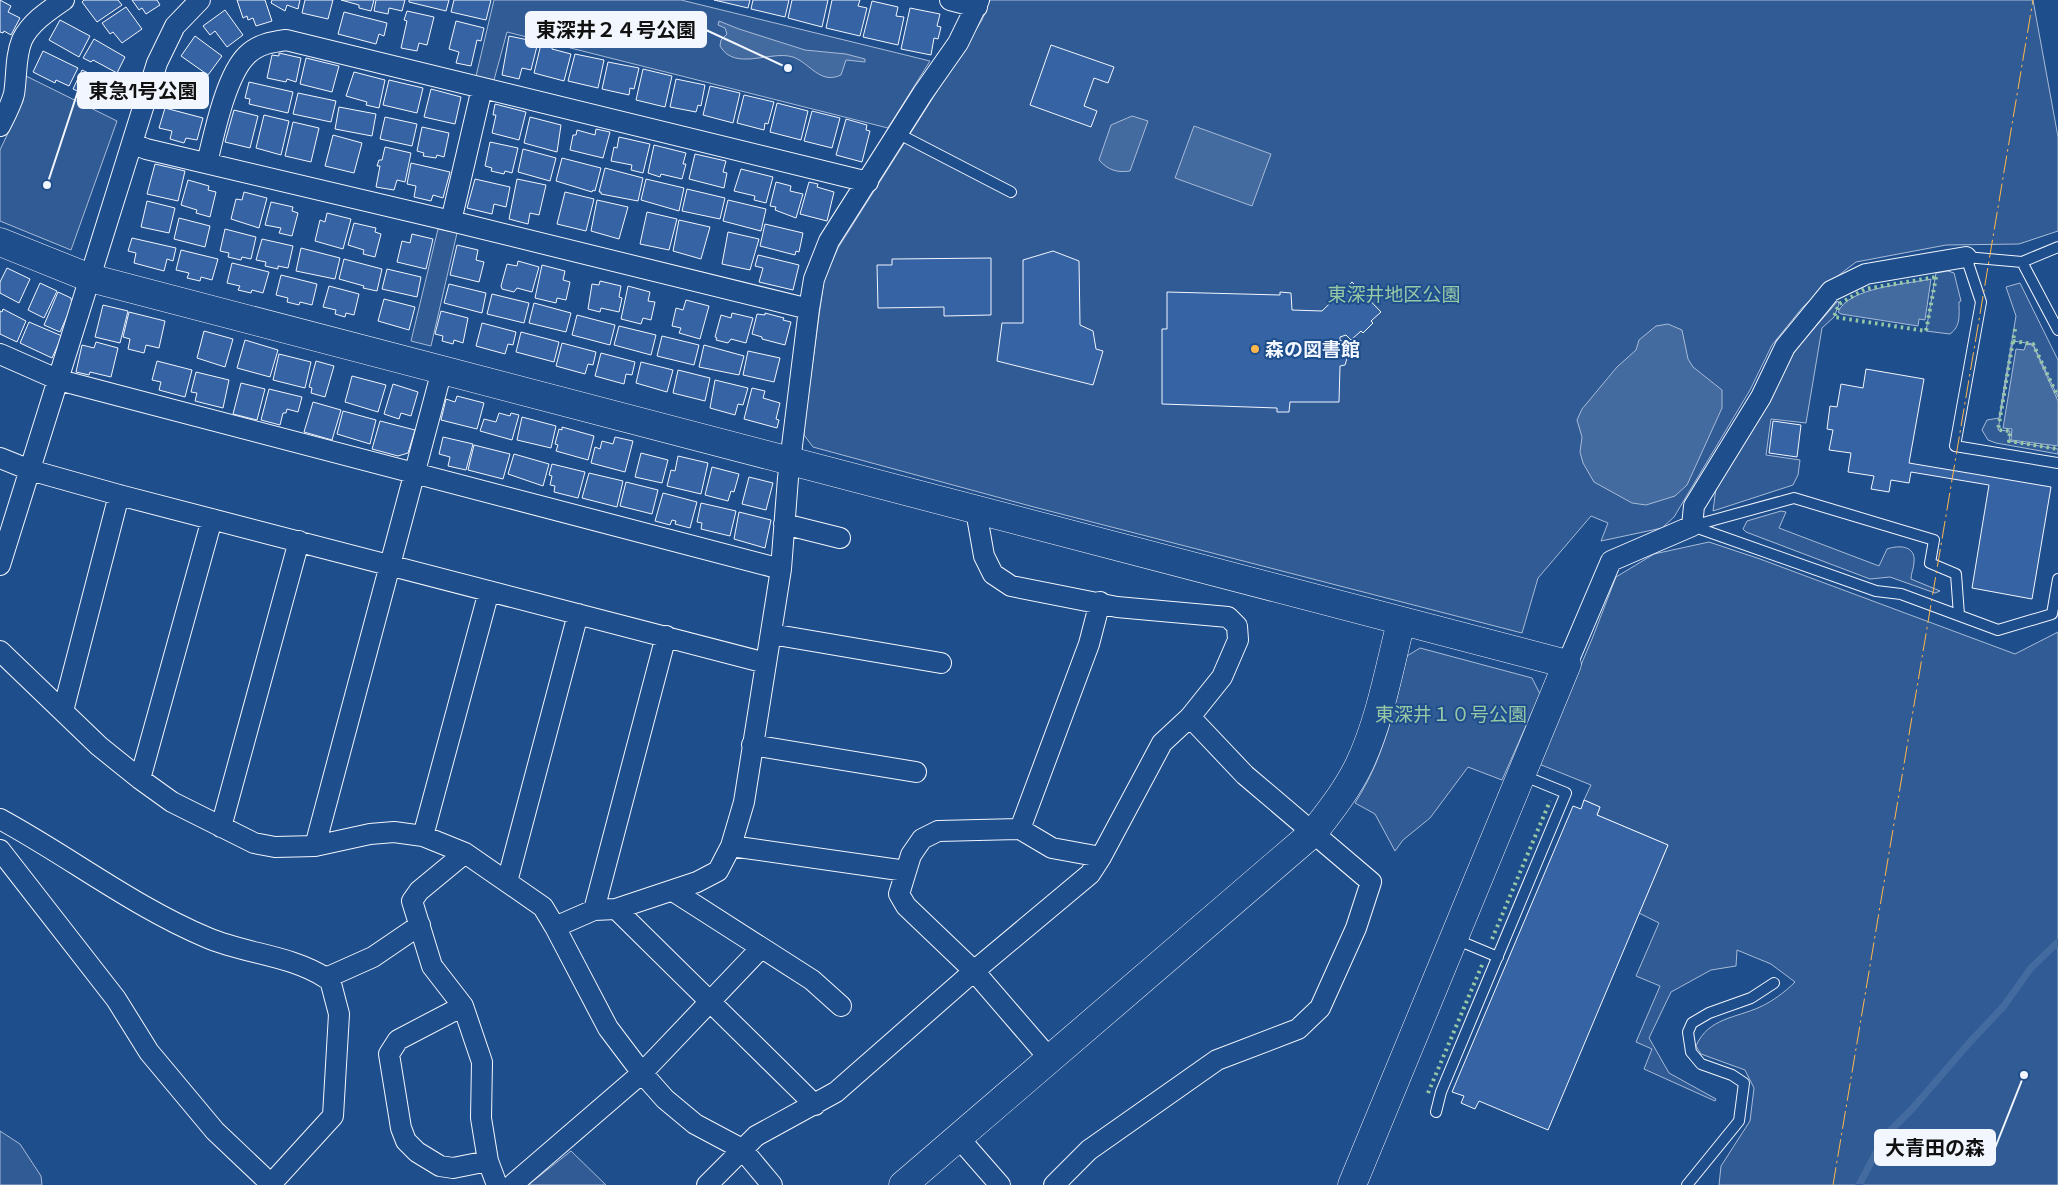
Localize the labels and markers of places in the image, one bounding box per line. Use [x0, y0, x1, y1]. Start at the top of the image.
callout: 東深井２４号公園 [526, 12, 706, 47]
callout: 東急1号公園 [78, 73, 208, 108]
place label: 森の図書館 [1265, 337, 1360, 362]
marker: 森の図書館 [1249, 343, 1261, 355]
callout: 大青田の森 [1875, 1130, 1995, 1165]

